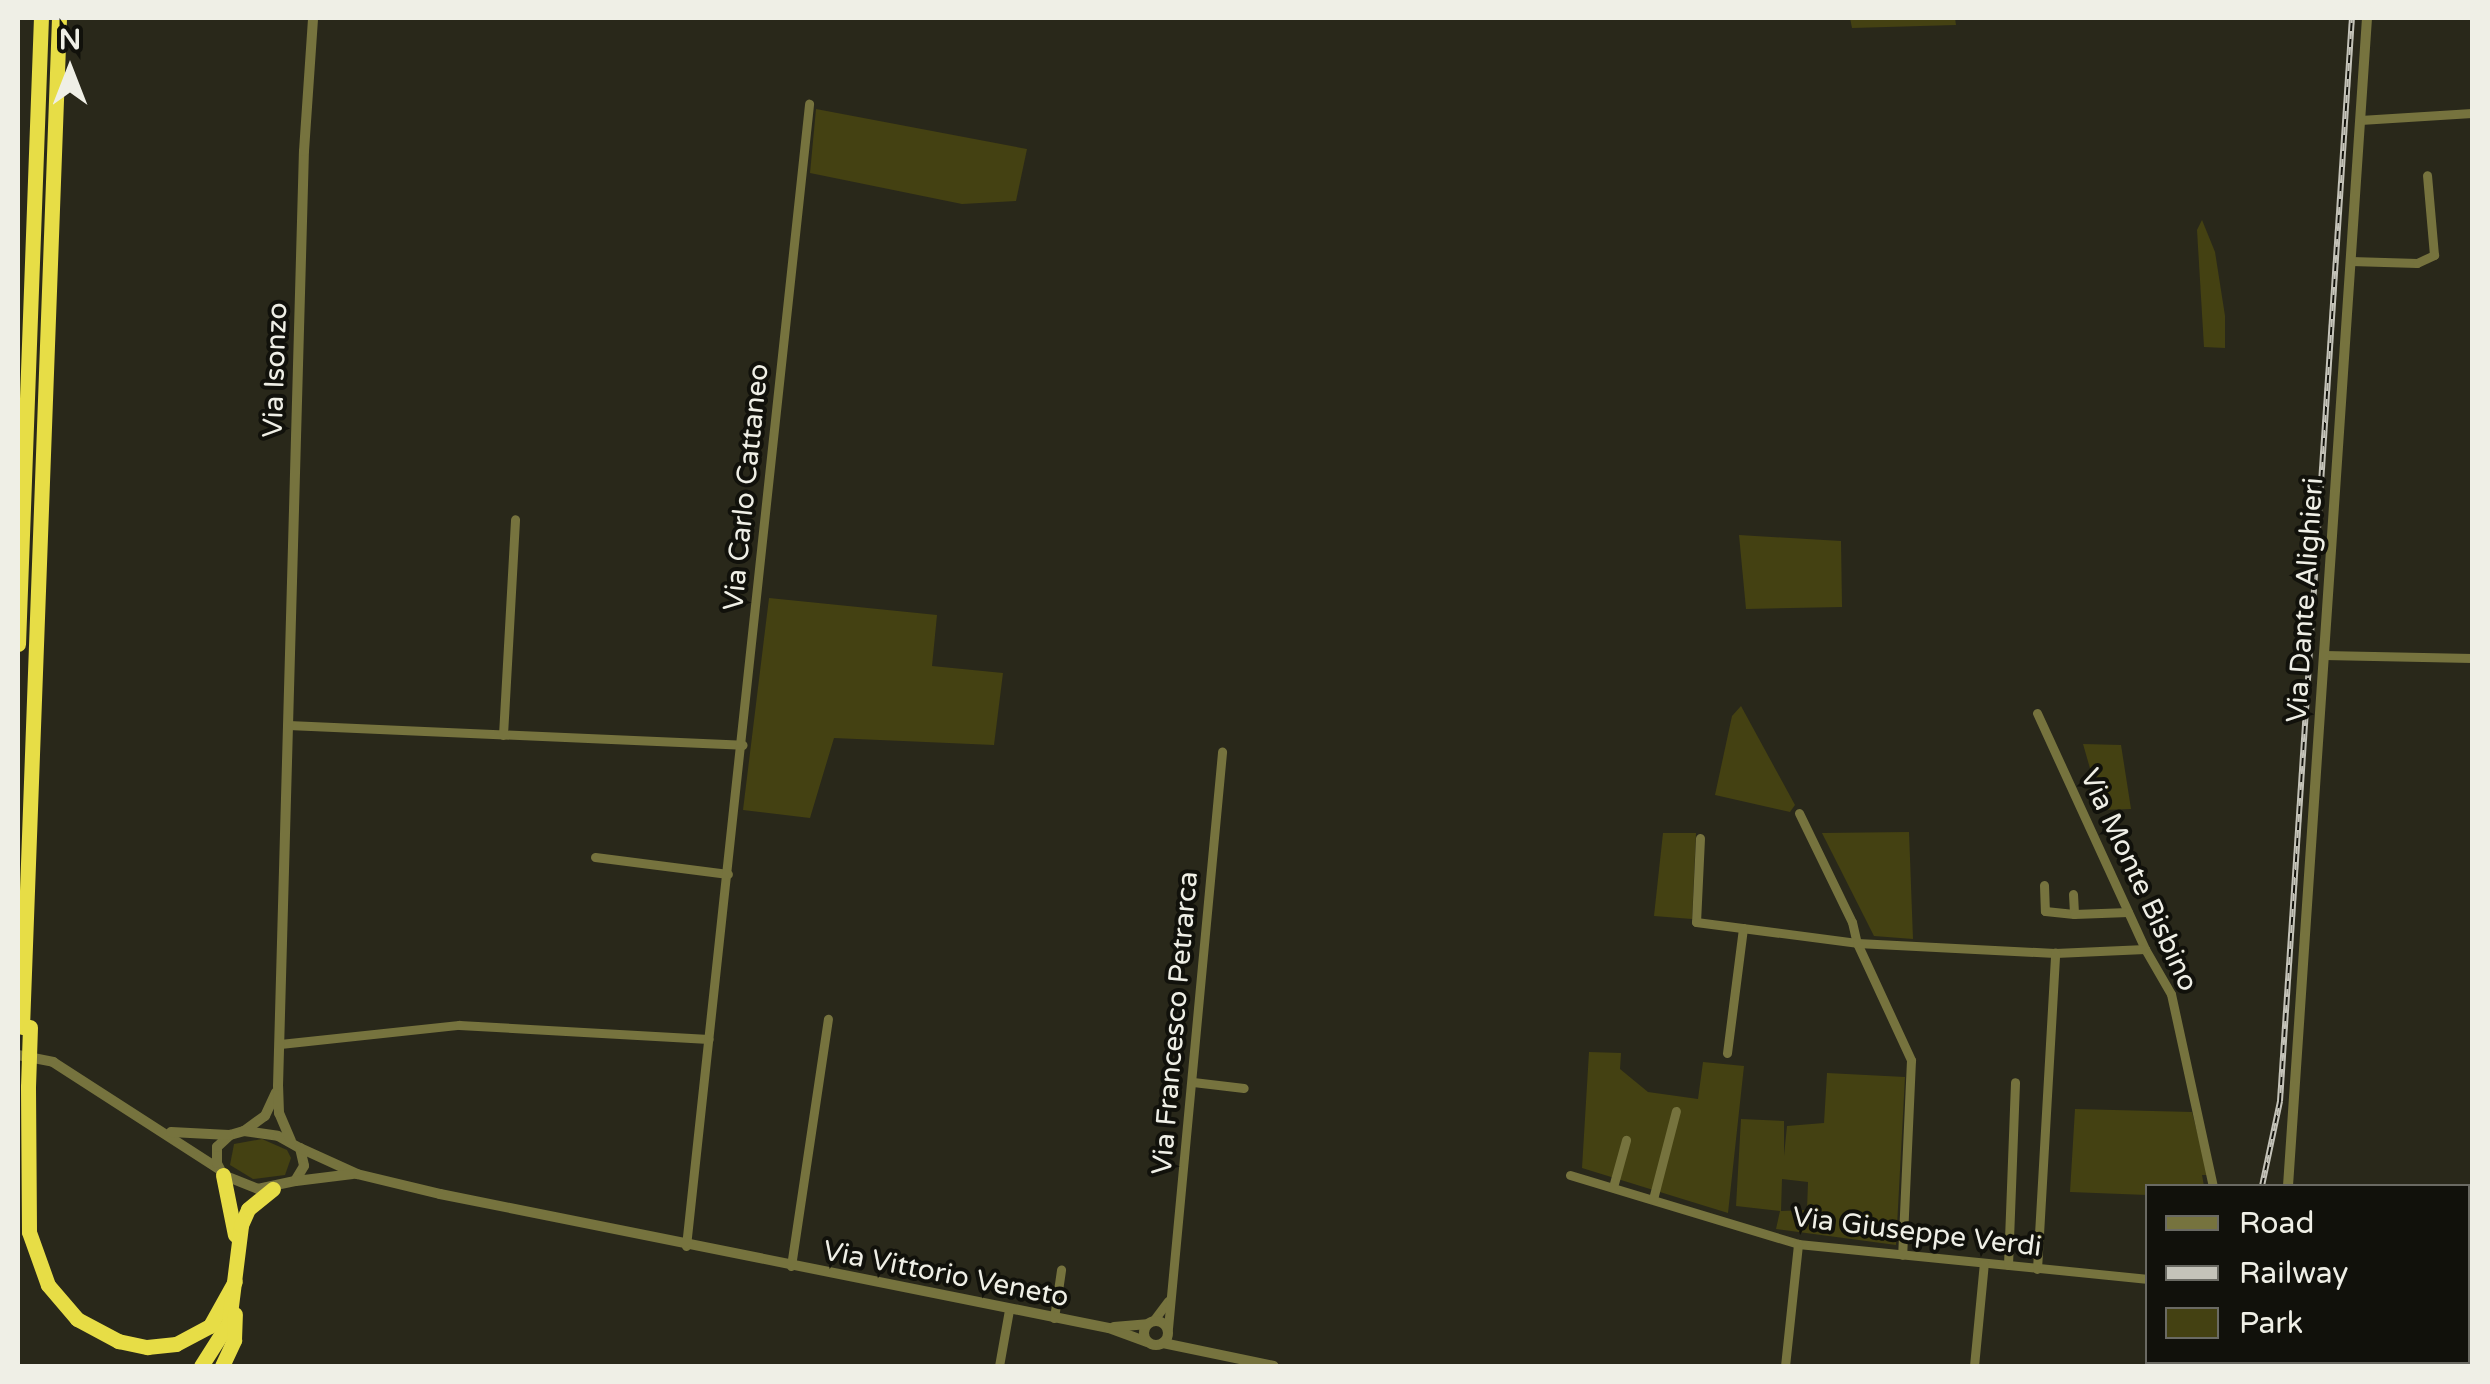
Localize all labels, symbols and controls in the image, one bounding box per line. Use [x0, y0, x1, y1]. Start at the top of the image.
north arrow [20, 20, 120, 120]
text: N [59, 23, 81, 57]
street label: Via Isonzo [256, 302, 294, 438]
street label: Via Carlo Cattaneo [716, 362, 776, 612]
street label: Via Dante Alighieri [2280, 476, 2330, 724]
street label: Via Monte Bisbino [2073, 763, 2205, 997]
street label: Via Francesco Petrarca [1145, 870, 1205, 1176]
legend [2145, 1184, 2470, 1364]
street label: Via Giuseppe Verdi [1790, 1200, 2044, 1264]
text: Road [2239, 1205, 2314, 1242]
street label: Via Vittorio Veneto [820, 1234, 1072, 1314]
text: Railway [2239, 1255, 2348, 1292]
text: Park [2239, 1305, 2303, 1342]

